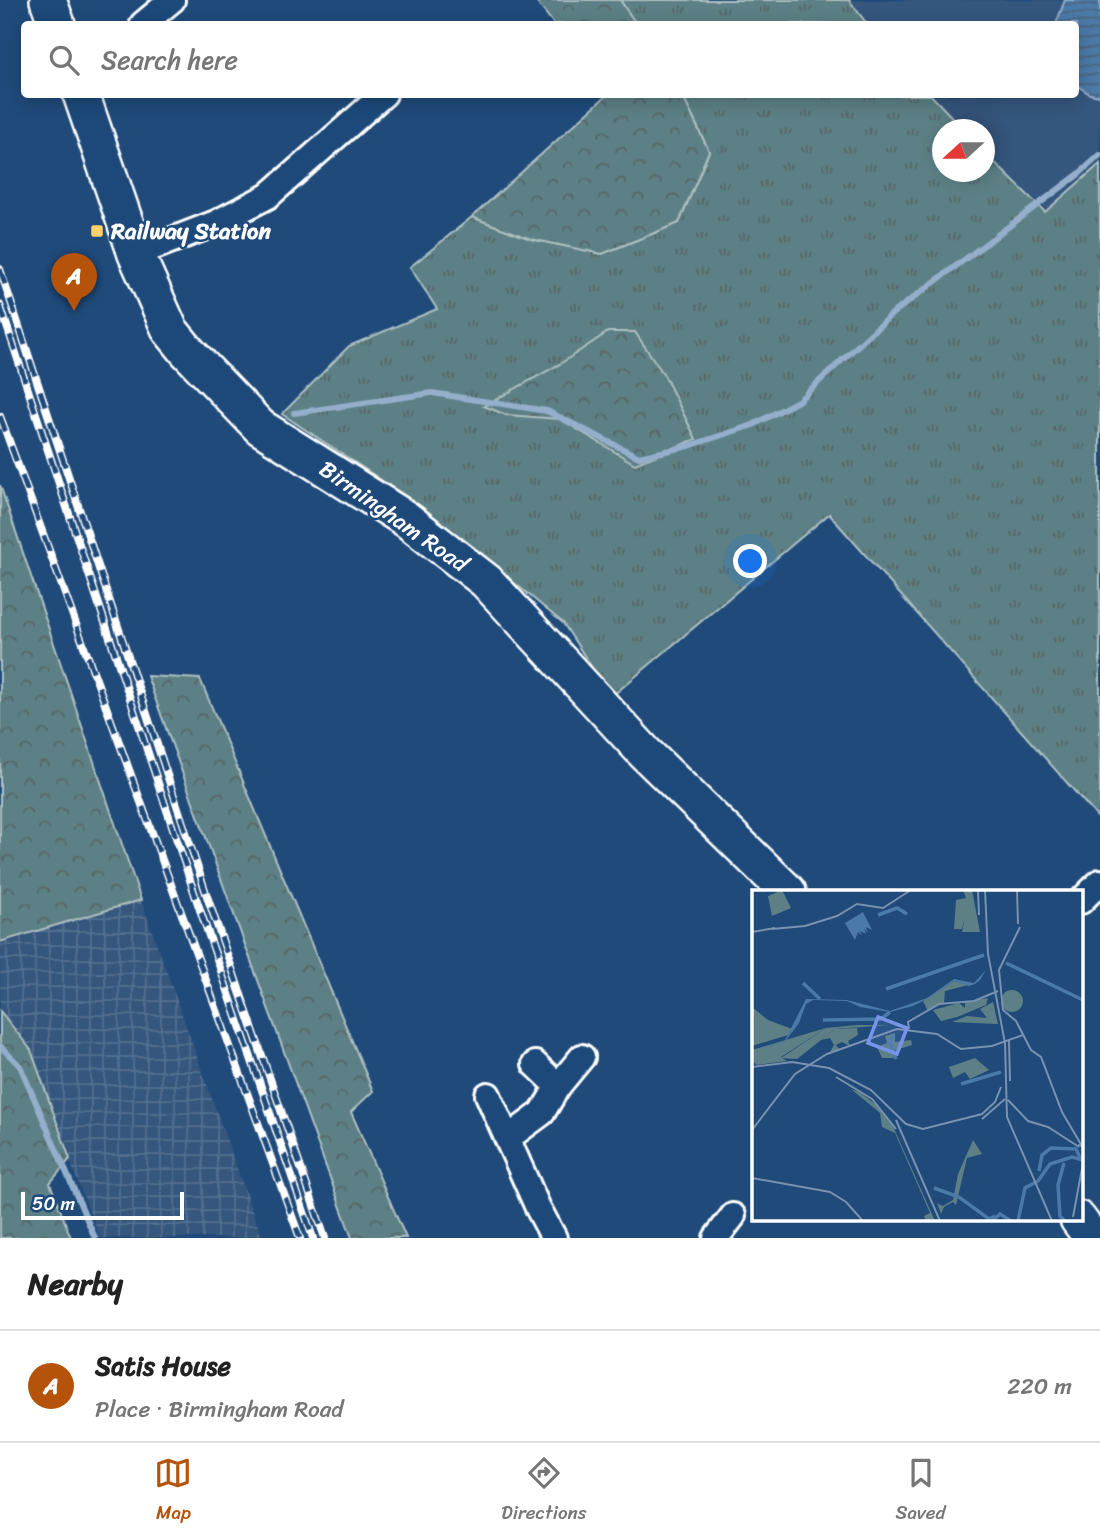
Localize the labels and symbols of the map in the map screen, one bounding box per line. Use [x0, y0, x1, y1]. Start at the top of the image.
north arrow [932, 119, 995, 182]
place label: Railway Station [110, 211, 271, 252]
marker: Railway Station [89, 223, 105, 239]
pin: A [51, 253, 97, 311]
street label: Birmingham Road [310, 449, 479, 584]
your location [733, 544, 767, 578]
inset map [752, 890, 1082, 1220]
scale bar [21, 1189, 184, 1221]

